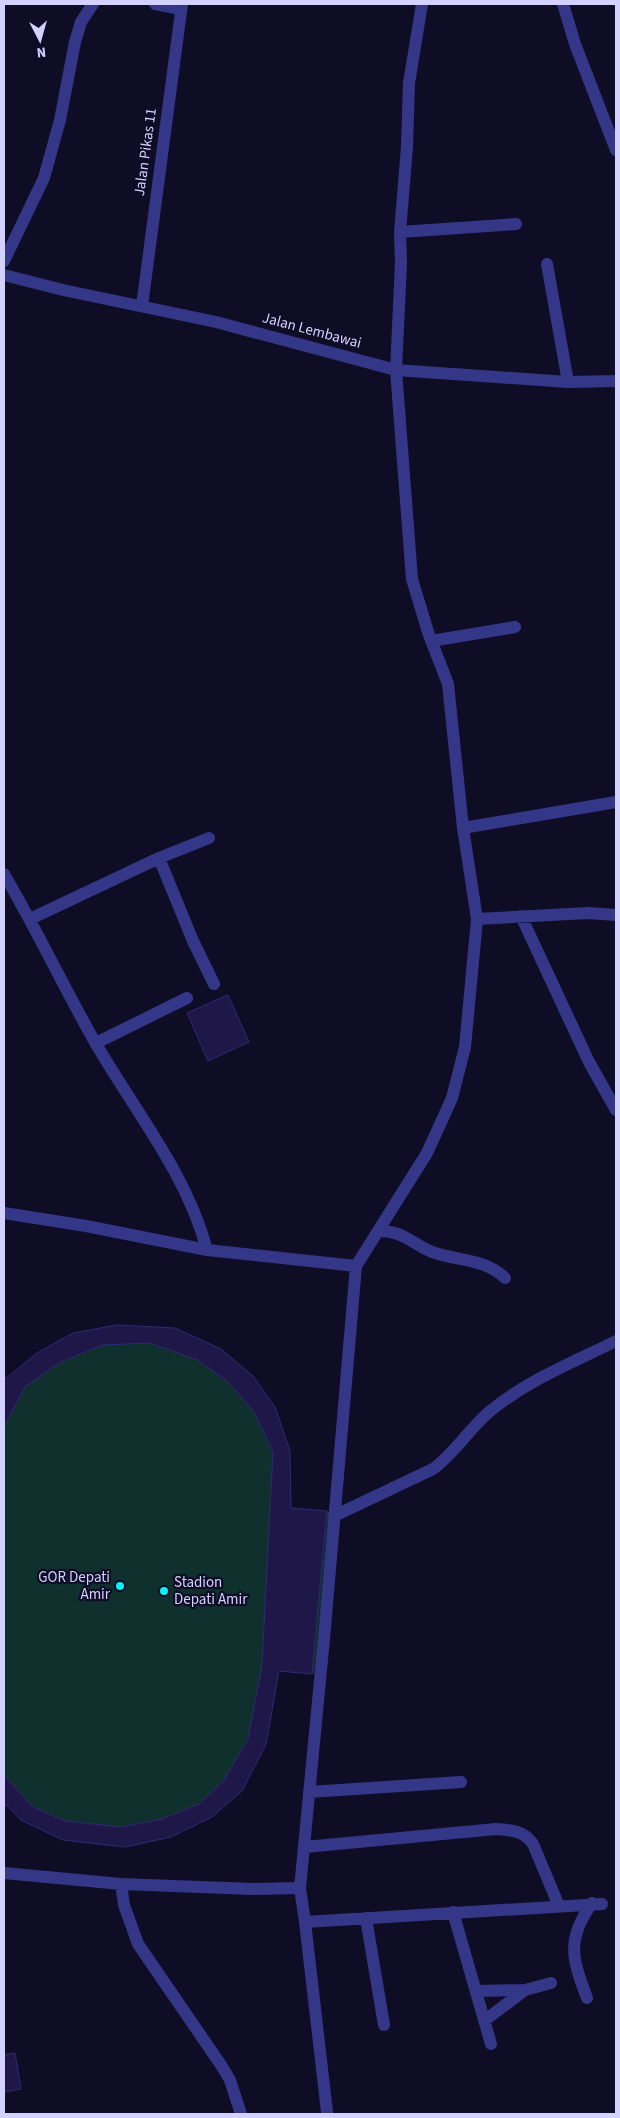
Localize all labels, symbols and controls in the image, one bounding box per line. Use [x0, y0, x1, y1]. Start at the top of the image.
north arrow [15, 15, 65, 65]
text: N [36, 42, 47, 62]
street label: Jalan Pikas 11 [129, 107, 162, 197]
street label: Jalan Lembawai [260, 307, 364, 354]
place label: GOR Depati Amir [38, 1567, 111, 1605]
place label: Stadion Depati Amir [174, 1572, 248, 1610]
marker: GOR Depati Amir [114, 1580, 126, 1592]
marker: Stadion Depati Amir [158, 1585, 170, 1597]

